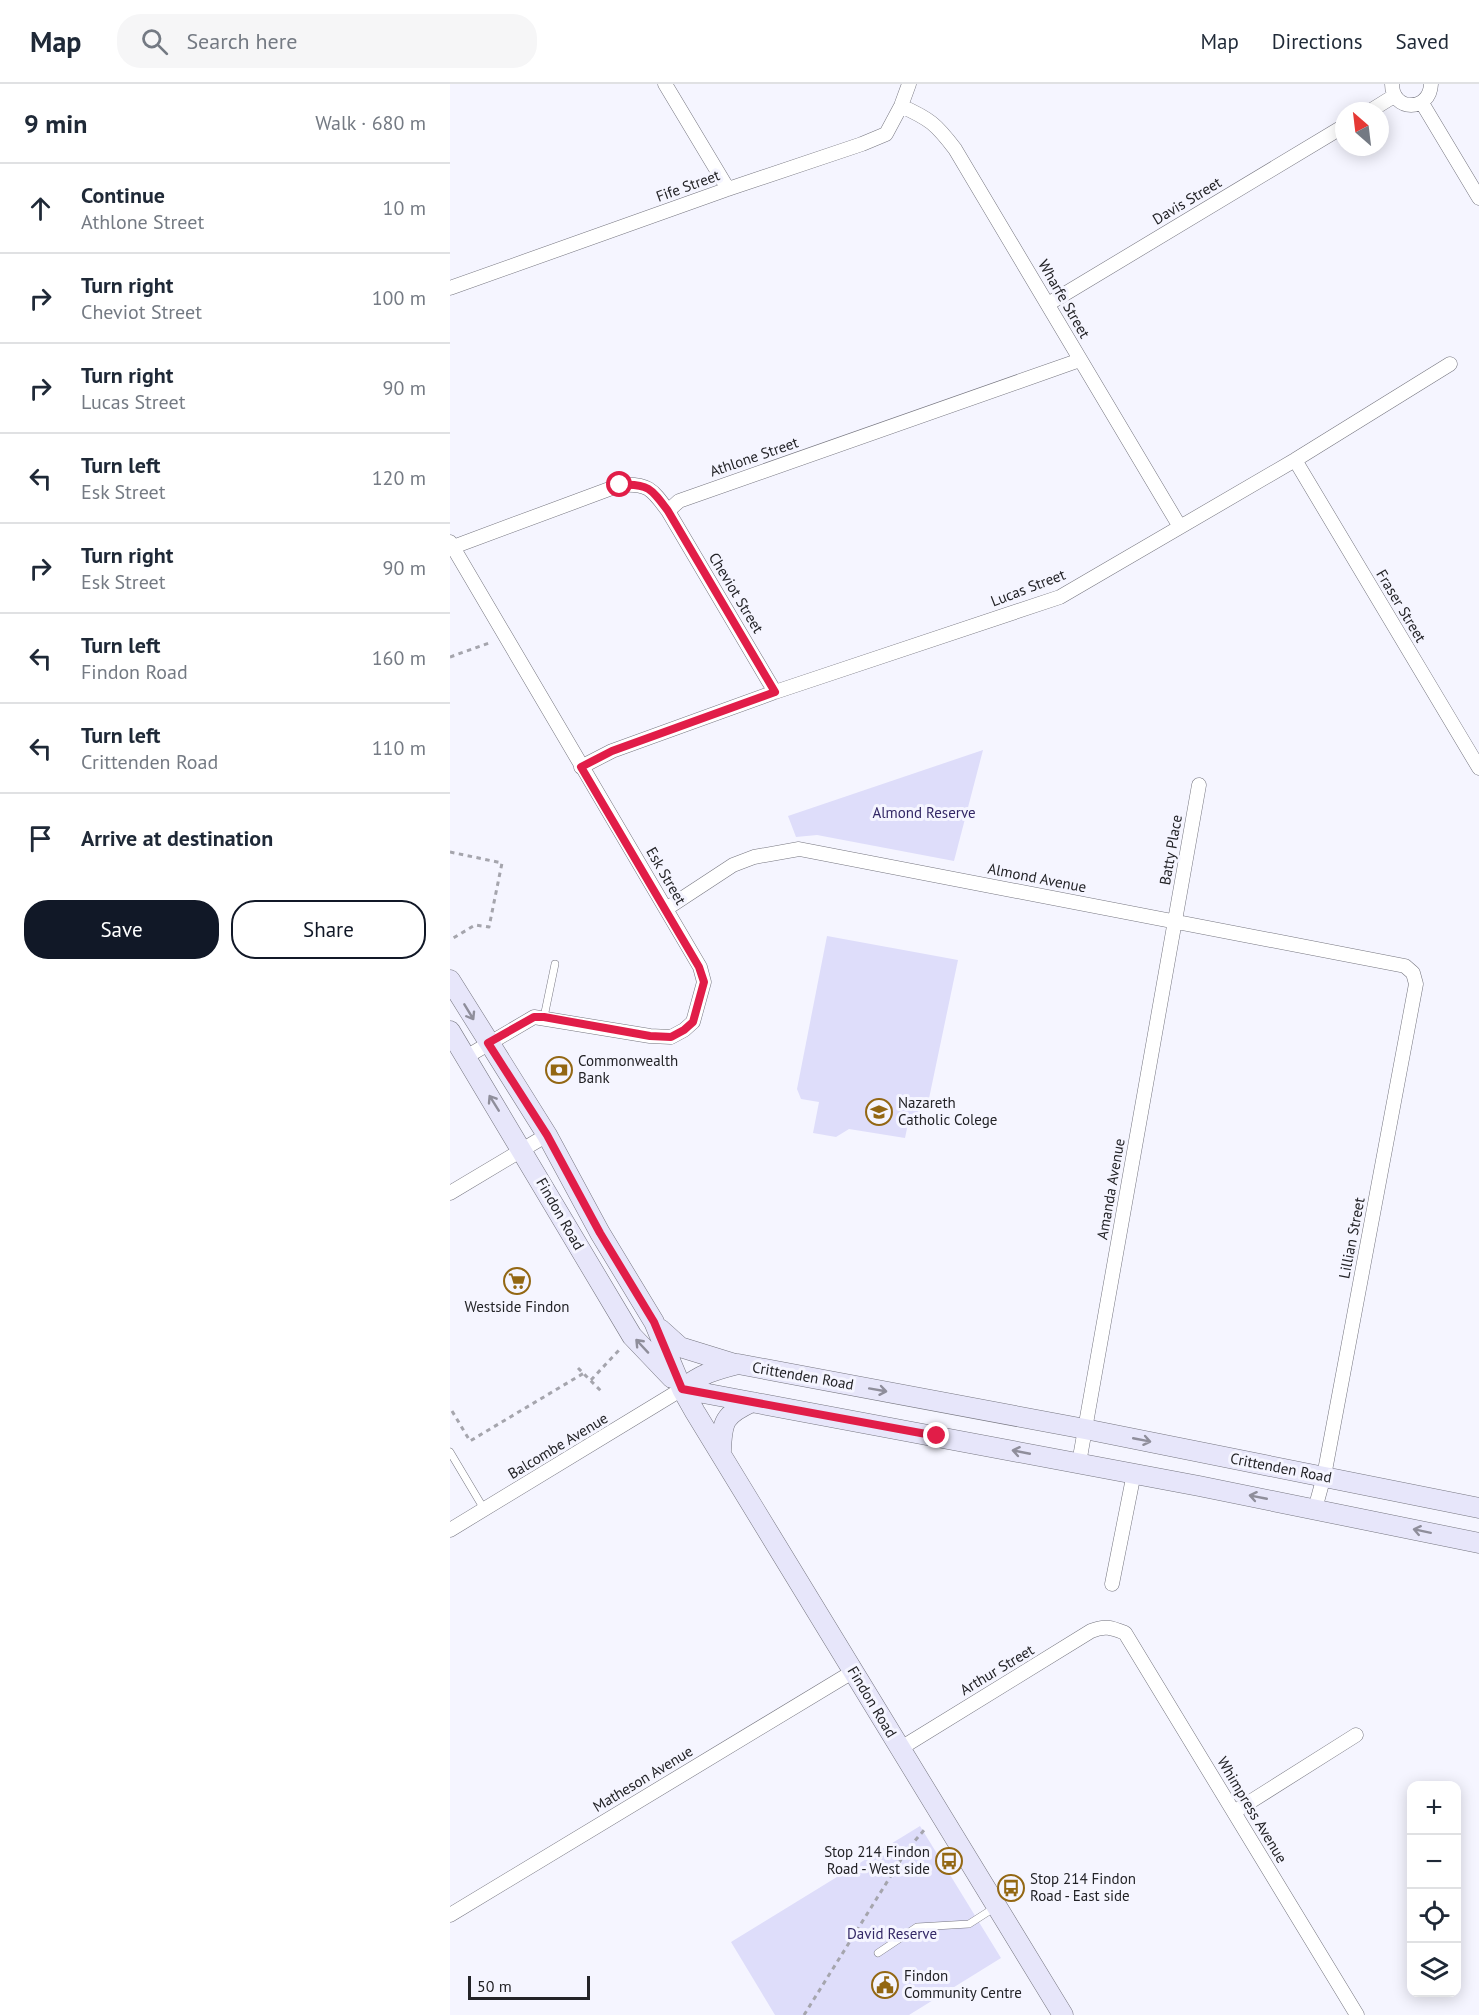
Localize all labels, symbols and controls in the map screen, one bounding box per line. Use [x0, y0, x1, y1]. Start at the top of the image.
search box [117, 14, 537, 68]
text: Map [30, 23, 81, 60]
icon: search [138, 25, 171, 58]
text: Search here [186, 27, 297, 55]
text: Map [1200, 28, 1239, 55]
text: Directions [1272, 28, 1363, 55]
text: Saved [1396, 28, 1449, 55]
north arrow [1335, 102, 1389, 156]
text: 9 min [24, 107, 87, 140]
text: Walk · 680 m [315, 110, 426, 136]
street label: Fife Street [653, 165, 722, 206]
street label: Davis Street [1149, 173, 1225, 229]
text: Continue [81, 181, 165, 209]
icon: ahead [24, 192, 57, 225]
text: 10 m [383, 195, 426, 221]
text: Athlone Street [81, 209, 204, 235]
street label: Wharfe Street [1034, 256, 1095, 341]
text: Turn right [81, 271, 173, 299]
icon: right [24, 282, 57, 315]
text: 100 m [372, 285, 426, 311]
text: Cheviot Street [81, 299, 202, 325]
text: Turn right [81, 361, 173, 389]
icon: right [24, 372, 57, 405]
text: 90 m [383, 375, 426, 401]
text: Lucas Street [81, 389, 186, 415]
street label: Athlone Street [707, 433, 801, 481]
text: Turn left [81, 451, 161, 479]
icon: left [24, 462, 57, 495]
text: 120 m [372, 465, 426, 491]
route start [606, 471, 632, 497]
text: Esk Street [81, 479, 166, 505]
text: Turn right [81, 541, 173, 569]
street label: Cheviot Street [705, 549, 768, 637]
icon: right [24, 552, 57, 585]
text: 90 m [383, 555, 426, 581]
street label: Lucas Street [988, 565, 1068, 610]
street label: Fraser Street [1372, 566, 1431, 646]
text: Esk Street [81, 569, 166, 595]
text: Turn left [81, 631, 161, 659]
icon: left [24, 642, 57, 675]
text: 160 m [372, 645, 426, 671]
text: Findon Road [81, 659, 188, 685]
text: Turn left [81, 721, 161, 749]
icon: left [24, 732, 57, 765]
text: 110 m [372, 735, 426, 761]
text: Crittenden Road [81, 749, 218, 775]
park label: Almond Reserve [872, 803, 976, 822]
street label: Batty Place [1155, 813, 1186, 887]
icon: arrive [24, 822, 57, 855]
text: Arrive at destination [81, 824, 273, 852]
street label: Esk Street [642, 844, 691, 908]
street label: Almond Avenue [986, 859, 1088, 896]
button: Save [24, 900, 219, 959]
button: Share [231, 900, 426, 959]
one-way arrow [463, 1003, 476, 1020]
place label: Commonwealth Bank [578, 1051, 678, 1087]
bank icon: Commonwealth Bank [544, 1055, 574, 1085]
place label: Nazareth Catholic Colege [898, 1093, 997, 1129]
one-way arrow [487, 1095, 499, 1112]
school or university icon: Nazareth Catholic Colege [864, 1097, 894, 1127]
street label: Amanda Avenue [1092, 1137, 1129, 1241]
street label: Findon Road [532, 1174, 589, 1253]
street label: Lillian Street [1334, 1196, 1369, 1280]
supermarket icon: Westside Findon [502, 1266, 532, 1296]
place label: Westside Findon [464, 1297, 570, 1316]
one-way arrow [635, 1338, 649, 1353]
street label: Crittenden Road [751, 1357, 855, 1394]
one-way arrow [867, 1385, 887, 1396]
street label: Balcombe Avenue [504, 1408, 611, 1483]
route end [923, 1422, 949, 1448]
one-way arrow [1132, 1435, 1152, 1446]
one-way arrow [1012, 1446, 1032, 1457]
street label: Crittenden Road [1229, 1448, 1333, 1487]
one-way arrow [1249, 1491, 1268, 1502]
one-way arrow [1413, 1525, 1432, 1536]
street label: Arthur Street [956, 1640, 1037, 1699]
street label: Findon Road [844, 1663, 901, 1741]
street label: Matheson Avenue [589, 1741, 696, 1816]
street label: Whimpress Avenue [1213, 1753, 1292, 1866]
map controls [1407, 1781, 1461, 1997]
button: + [1407, 1781, 1461, 1835]
button: − [1407, 1835, 1461, 1889]
place label: Stop 214 Findon Road - West side [824, 1842, 930, 1878]
bus stop icon: Stop 214 Findon Road - West side [934, 1846, 964, 1876]
place label: Stop 214 Findon Road - East side [1030, 1869, 1136, 1905]
bus stop icon: Stop 214 Findon Road - East side [996, 1873, 1026, 1903]
button: locate [1407, 1889, 1461, 1943]
park label: David Reserve [847, 1924, 937, 1943]
button: layers [1407, 1943, 1461, 1997]
place label: Findon Community Centre [904, 1966, 1022, 2002]
public building icon: Findon Community Centre [870, 1970, 900, 2000]
scale bar [468, 1973, 590, 2000]
text: 50 m [477, 1976, 512, 1996]

